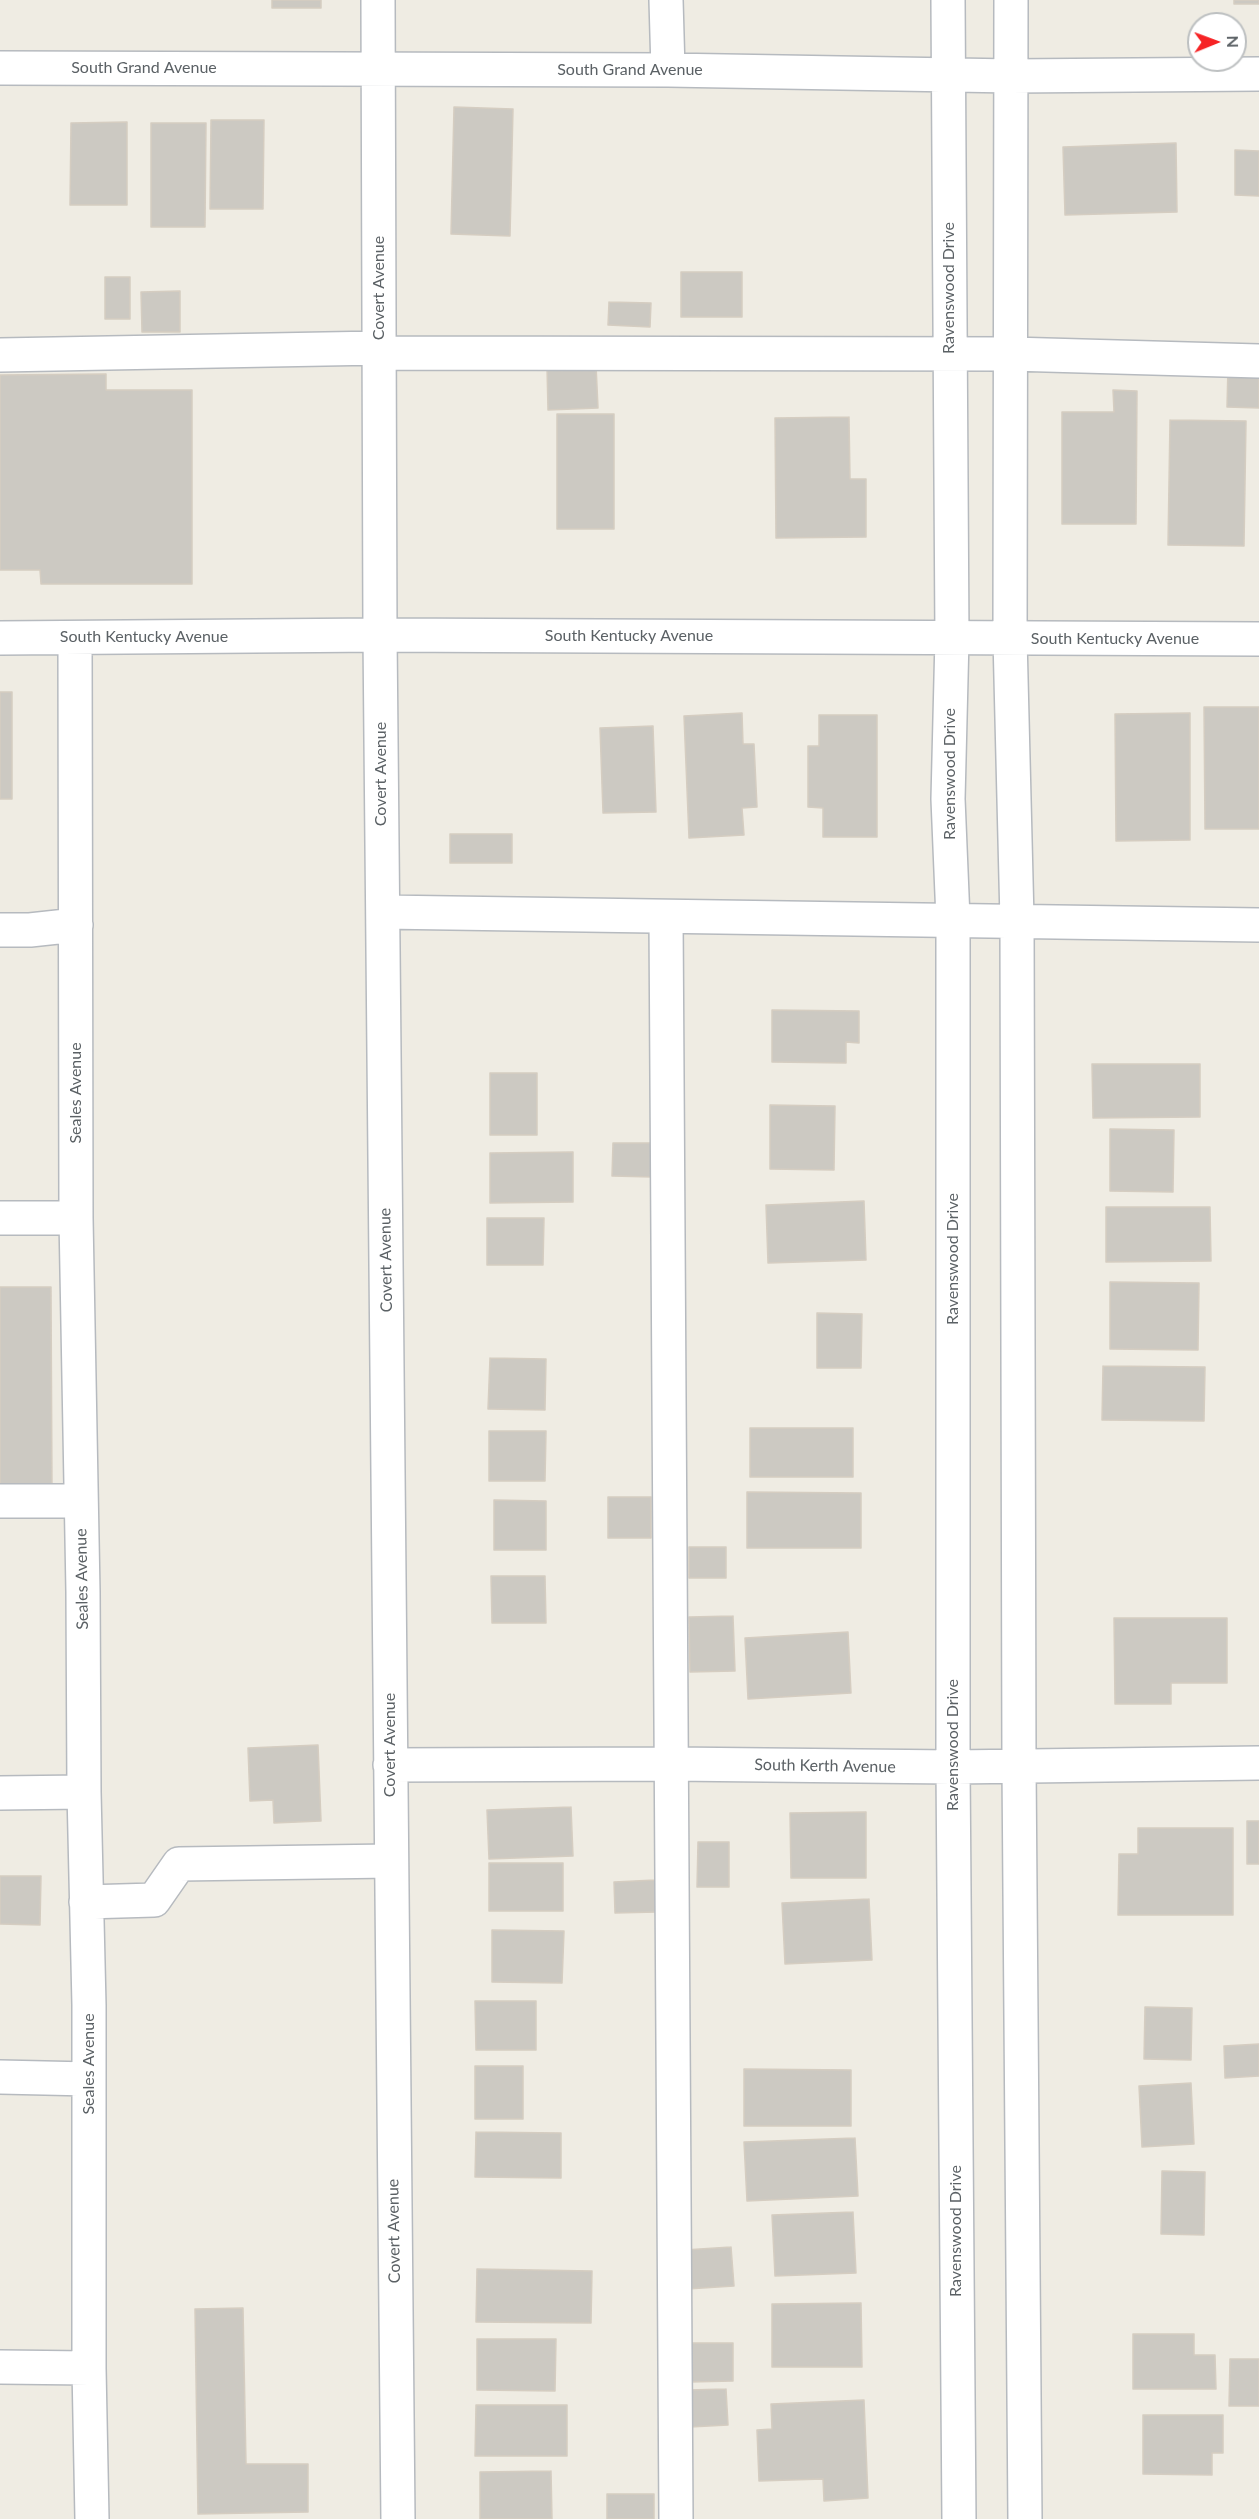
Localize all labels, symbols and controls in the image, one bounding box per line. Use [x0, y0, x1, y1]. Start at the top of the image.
north arrow [1187, 12, 1247, 72]
text: N [1224, 35, 1243, 48]
street label: South Grand Avenue [71, 58, 217, 78]
street label: South Grand Avenue [557, 60, 703, 80]
street label: Ravenswood Drive [939, 222, 959, 354]
street label: Covert Avenue [369, 236, 389, 340]
street label: South Kentucky Avenue [545, 626, 713, 646]
street label: South Kentucky Avenue [60, 627, 228, 647]
street label: South Kentucky Avenue [1031, 629, 1199, 649]
street label: Ravenswood Drive [940, 708, 960, 840]
street label: Covert Avenue [371, 722, 391, 826]
street label: Seales Avenue [66, 1042, 86, 1144]
street label: Ravenswood Drive [943, 1193, 963, 1325]
street label: Covert Avenue [375, 1208, 397, 1312]
street label: Seales Avenue [72, 1528, 92, 1630]
street label: Ravenswood Drive [943, 1679, 963, 1811]
street label: Covert Avenue [380, 1693, 400, 1797]
street label: South Kerth Avenue [754, 1755, 896, 1777]
street label: Seales Avenue [79, 2013, 99, 2115]
street label: Ravenswood Drive [946, 2165, 966, 2297]
street label: Covert Avenue [383, 2179, 405, 2283]

